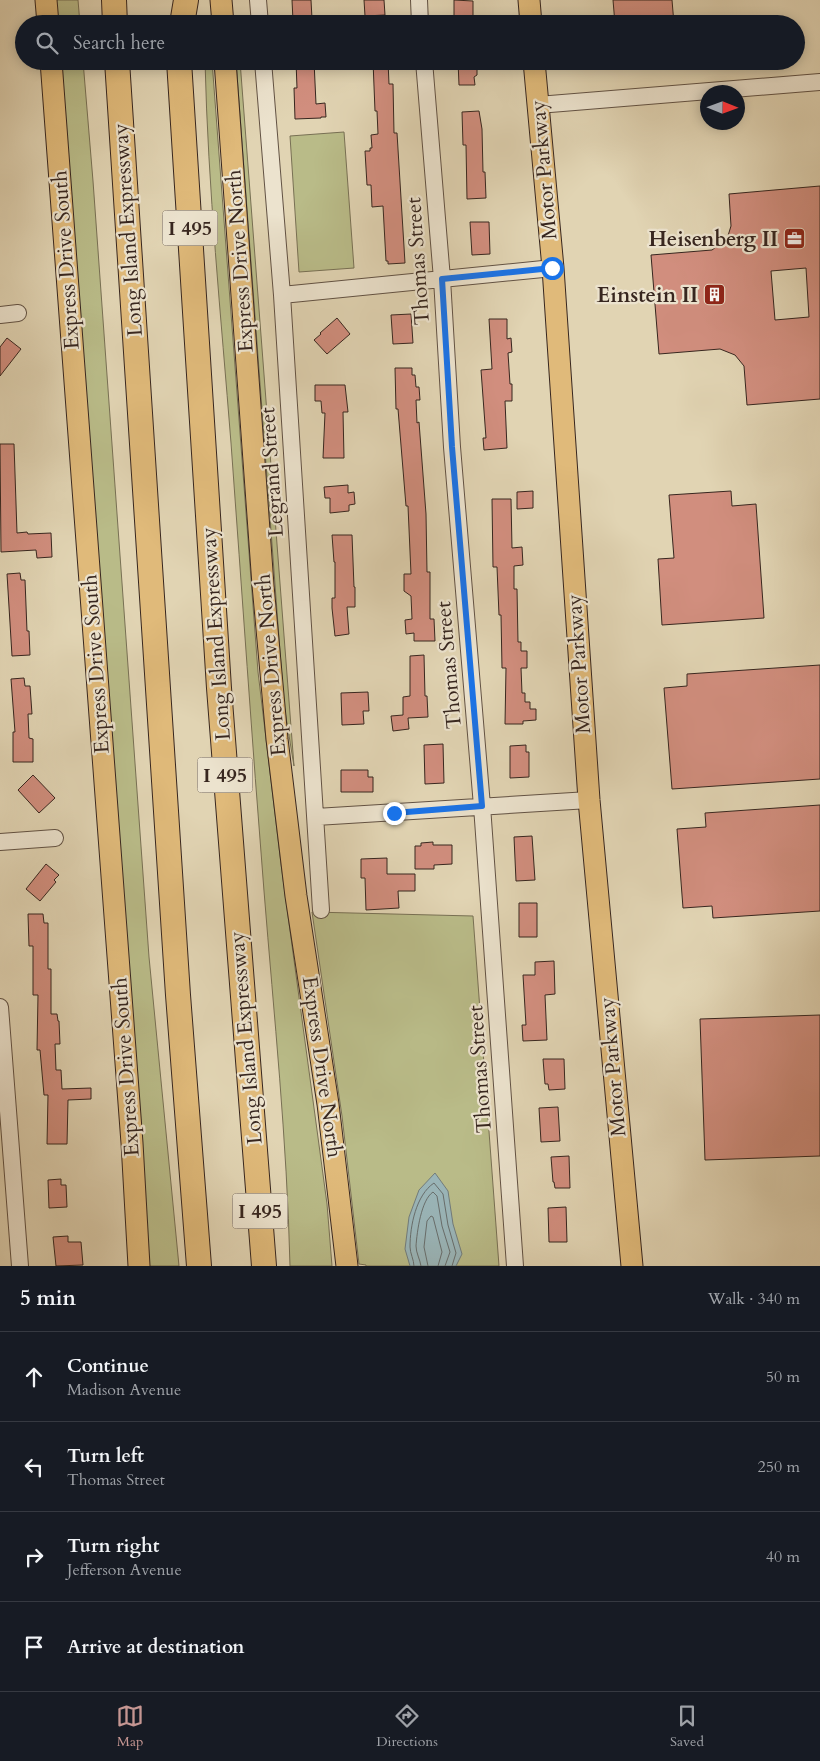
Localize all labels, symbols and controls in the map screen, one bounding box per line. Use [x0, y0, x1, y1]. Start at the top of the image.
search box [15, 15, 805, 70]
icon: search [33, 29, 61, 57]
text: Search here [73, 30, 165, 56]
north arrow [700, 85, 745, 130]
street label: Motor Parkway [523, 99, 565, 241]
street label: Long Island Expressway [106, 122, 150, 338]
street label: Express Drive North [219, 168, 261, 353]
street label: Express Drive South [45, 169, 87, 351]
street label: Thomas Street [399, 196, 437, 326]
road number: I 495 [162, 210, 218, 246]
place label: Heisenberg II [648, 225, 778, 254]
office icon: Heisenberg II [782, 227, 806, 251]
route start [541, 257, 564, 280]
place label: Einstein II [597, 281, 698, 310]
building icon: Einstein II [702, 283, 726, 307]
street label: Legrand Street [253, 406, 291, 538]
street label: Long Island Expressway [194, 526, 238, 742]
street label: Express Drive North [249, 572, 293, 757]
street label: Express Drive South [75, 573, 117, 755]
street label: Motor Parkway [560, 593, 598, 735]
street label: Thomas Street [429, 599, 469, 730]
road number: I 495 [198, 758, 252, 792]
route end [383, 802, 406, 825]
street label: Long Island Expressway [222, 930, 270, 1146]
street label: Express Drive North [295, 974, 349, 1160]
street label: Express Drive South [105, 976, 147, 1158]
street label: Motor Parkway [592, 996, 634, 1138]
street label: Thomas Street [461, 1004, 499, 1134]
road number: I 495 [232, 1194, 288, 1228]
text: 5 min [20, 1284, 76, 1313]
text: Walk · 340 m [708, 1288, 800, 1310]
text: Continue [67, 1353, 149, 1379]
icon: ahead [20, 1363, 48, 1391]
text: 50 m [766, 1366, 800, 1388]
text: Madison Avenue [67, 1379, 181, 1401]
text: Turn left [67, 1443, 144, 1469]
icon: left [20, 1453, 48, 1481]
text: 250 m [758, 1456, 800, 1478]
text: Thomas Street [67, 1469, 165, 1491]
text: Turn right [67, 1533, 159, 1559]
icon: right [20, 1543, 48, 1571]
text: 40 m [766, 1546, 800, 1568]
text: Jefferson Avenue [67, 1559, 182, 1581]
icon: arrive [20, 1633, 48, 1661]
text: Arrive at destination [67, 1634, 244, 1660]
tab: Map [116, 1702, 144, 1751]
tab: Directions [376, 1702, 438, 1751]
tab: Saved [670, 1702, 704, 1751]

